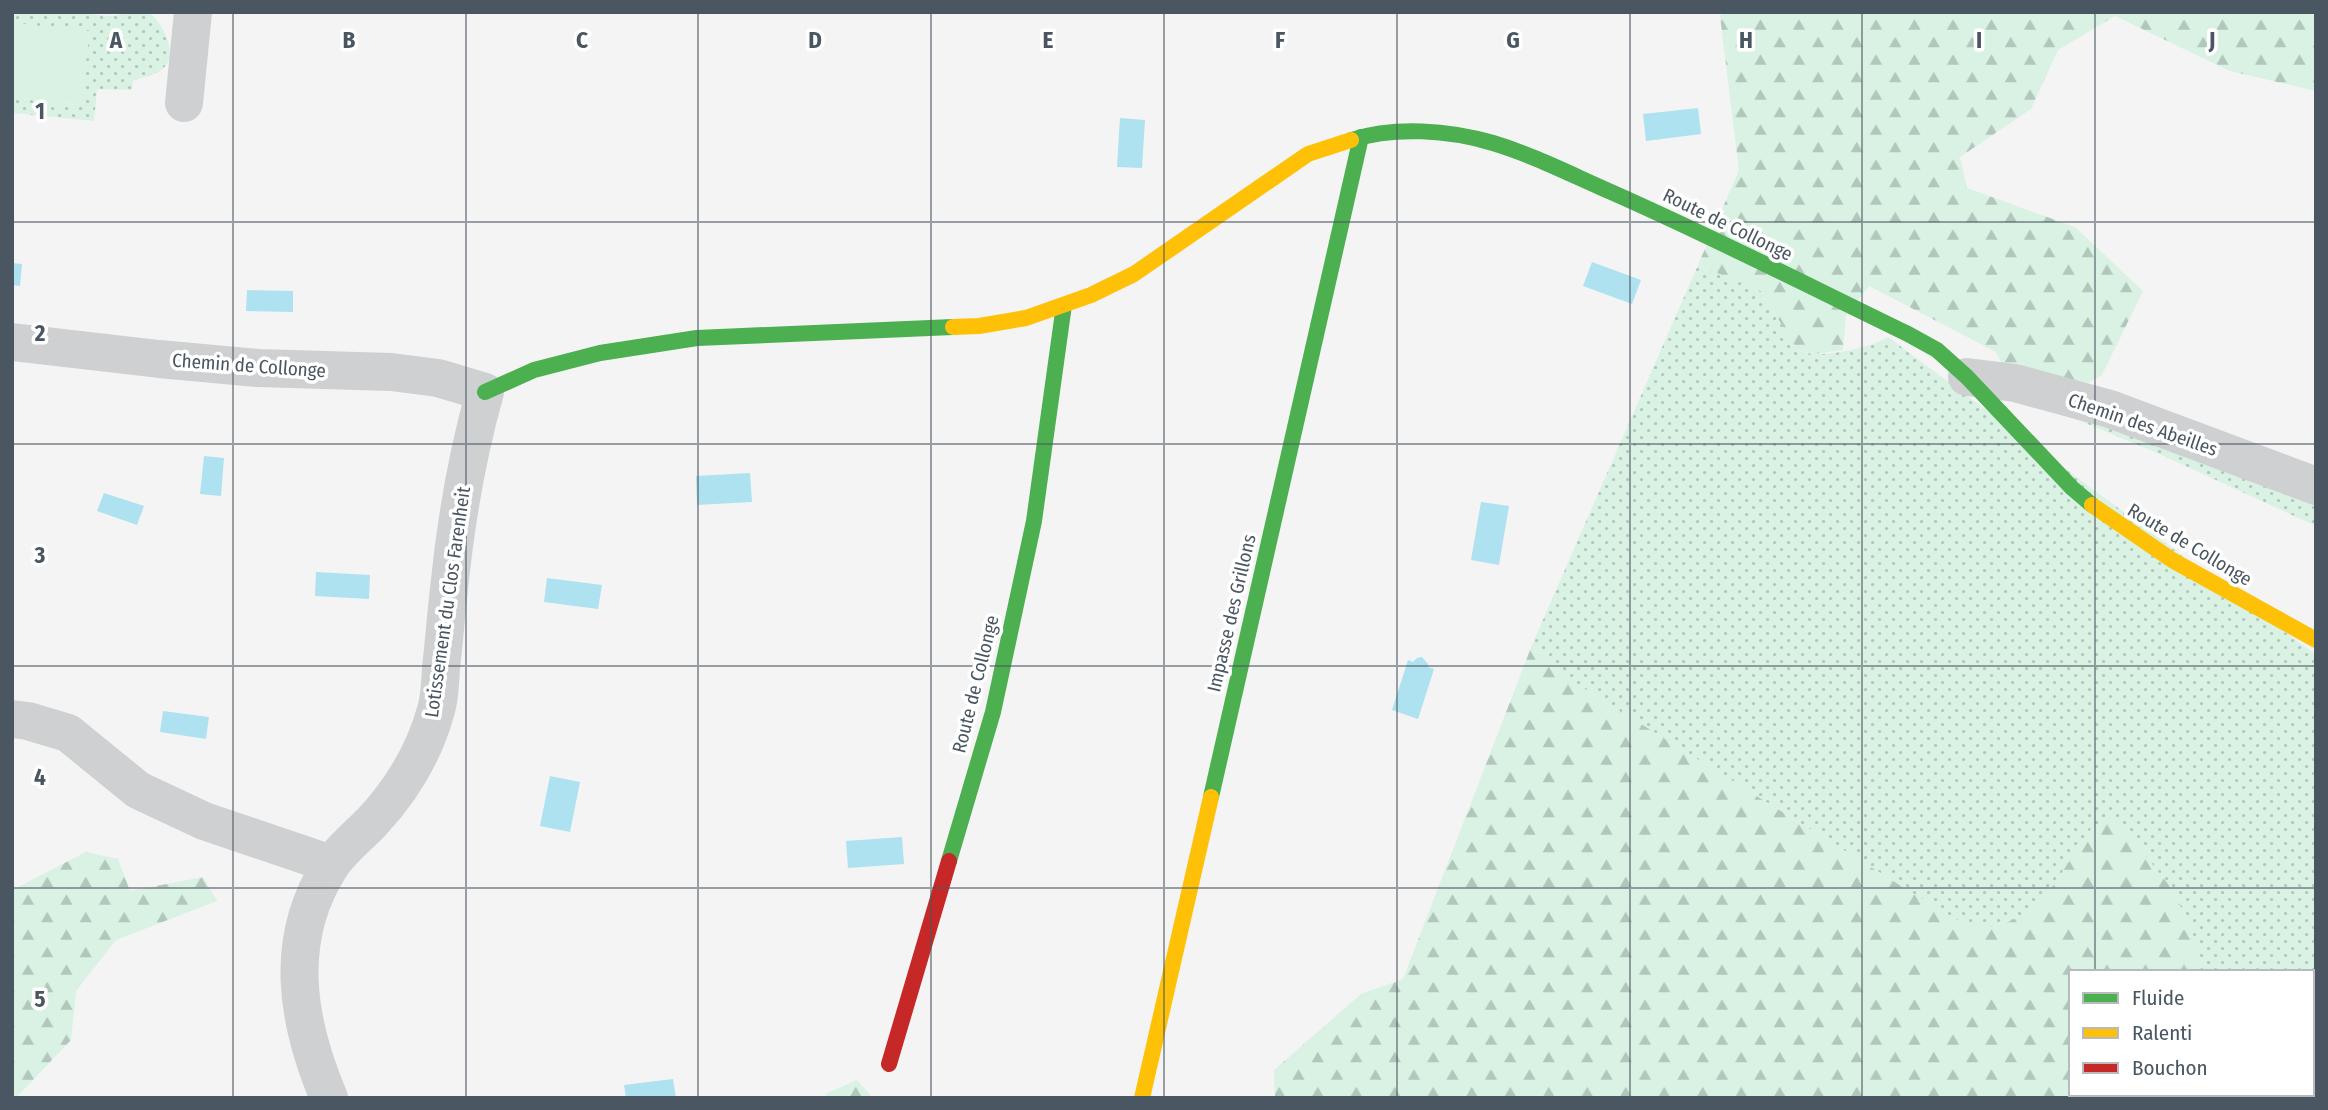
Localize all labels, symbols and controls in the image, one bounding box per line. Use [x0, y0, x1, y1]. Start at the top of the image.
text: A [109, 26, 123, 54]
text: B [343, 26, 356, 54]
text: C [576, 26, 588, 54]
text: D [808, 26, 822, 54]
text: E [1043, 26, 1054, 54]
text: F [1275, 26, 1285, 54]
text: G [1506, 26, 1520, 54]
text: H [1739, 26, 1753, 54]
text: I [1976, 26, 1982, 54]
text: J [2208, 26, 2215, 54]
text: 1 [35, 97, 45, 125]
street label: Route de Collonge [1659, 183, 1796, 266]
text: 2 [34, 319, 46, 347]
street label: Chemin de Collonge [171, 349, 327, 382]
street label: Chemin des Abeilles [2065, 388, 2221, 461]
street label: Lotissement du Clos Farenheit [420, 484, 475, 719]
street label: Route de Collonge [2123, 498, 2256, 591]
street label: Impasse des Grillons [1202, 532, 1261, 694]
text: 3 [34, 541, 46, 569]
street label: Route de Collonge [947, 613, 1004, 755]
text: 4 [34, 763, 46, 791]
legend [2069, 970, 2314, 1096]
text: 5 [34, 985, 46, 1013]
text: Fluide [2132, 985, 2184, 1011]
text: Ralenti [2132, 1020, 2192, 1046]
text: Bouchon [2132, 1055, 2208, 1081]

